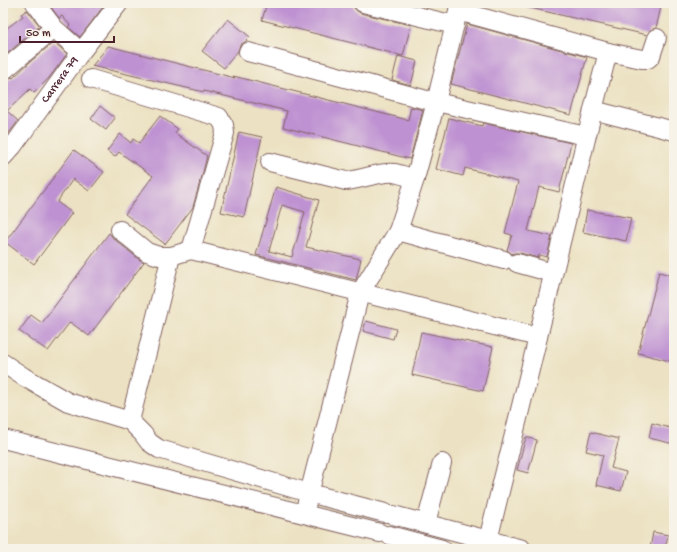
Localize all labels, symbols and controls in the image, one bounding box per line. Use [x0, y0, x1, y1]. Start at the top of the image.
scale bar [20, 18, 114, 44]
text: 50 m [26, 27, 51, 41]
street label: Carrera 79 [39, 54, 82, 106]

